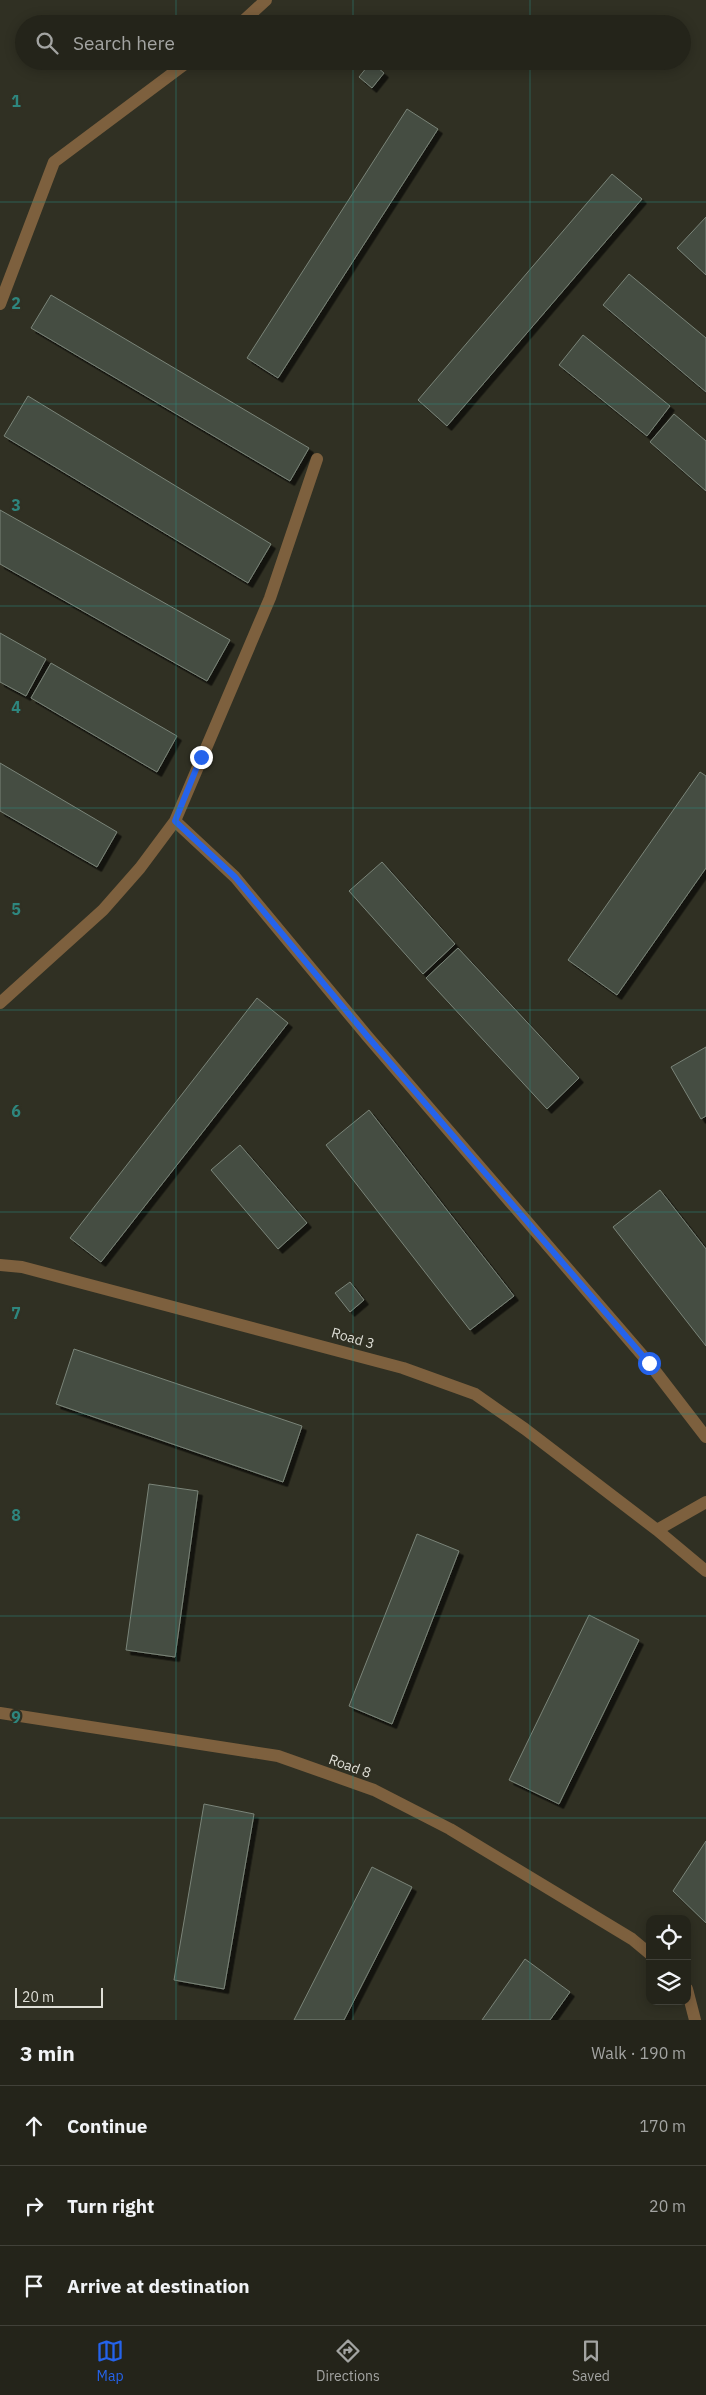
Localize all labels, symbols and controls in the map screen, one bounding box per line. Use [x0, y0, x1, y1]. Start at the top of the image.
search box [15, 15, 691, 70]
icon: search [33, 29, 61, 57]
text: Search here [73, 31, 175, 55]
text: 1 [11, 91, 21, 111]
text: 2 [11, 293, 21, 313]
text: 3 [11, 495, 21, 515]
text: 4 [11, 697, 21, 717]
route end [190, 746, 213, 769]
text: 5 [11, 899, 21, 919]
text: 6 [11, 1101, 21, 1121]
text: 7 [11, 1303, 21, 1323]
street label: Road 3 [329, 1323, 377, 1353]
route start [638, 1352, 661, 1375]
text: 8 [11, 1505, 21, 1525]
text: 9 [11, 1707, 21, 1727]
street label: Road 8 [326, 1750, 374, 1782]
map controls [646, 1915, 691, 2005]
button: locate [646, 1915, 691, 1960]
button: layers [646, 1960, 691, 2005]
scale bar [15, 1985, 102, 2008]
text: 20 m [22, 1988, 54, 2006]
text: 3 min [20, 2039, 75, 2067]
text: Walk · 190 m [591, 2043, 686, 2063]
icon: ahead [20, 2112, 48, 2140]
text: Continue [67, 2114, 147, 2138]
text: 170 m [639, 2116, 686, 2136]
icon: right [20, 2192, 48, 2220]
text: Turn right [67, 2194, 154, 2218]
text: 20 m [649, 2196, 686, 2216]
icon: arrive [20, 2272, 48, 2300]
text: Arrive at destination [67, 2274, 250, 2298]
tab: Map [96, 2337, 124, 2385]
tab: Directions [316, 2337, 380, 2385]
tab: Saved [572, 2337, 610, 2385]

